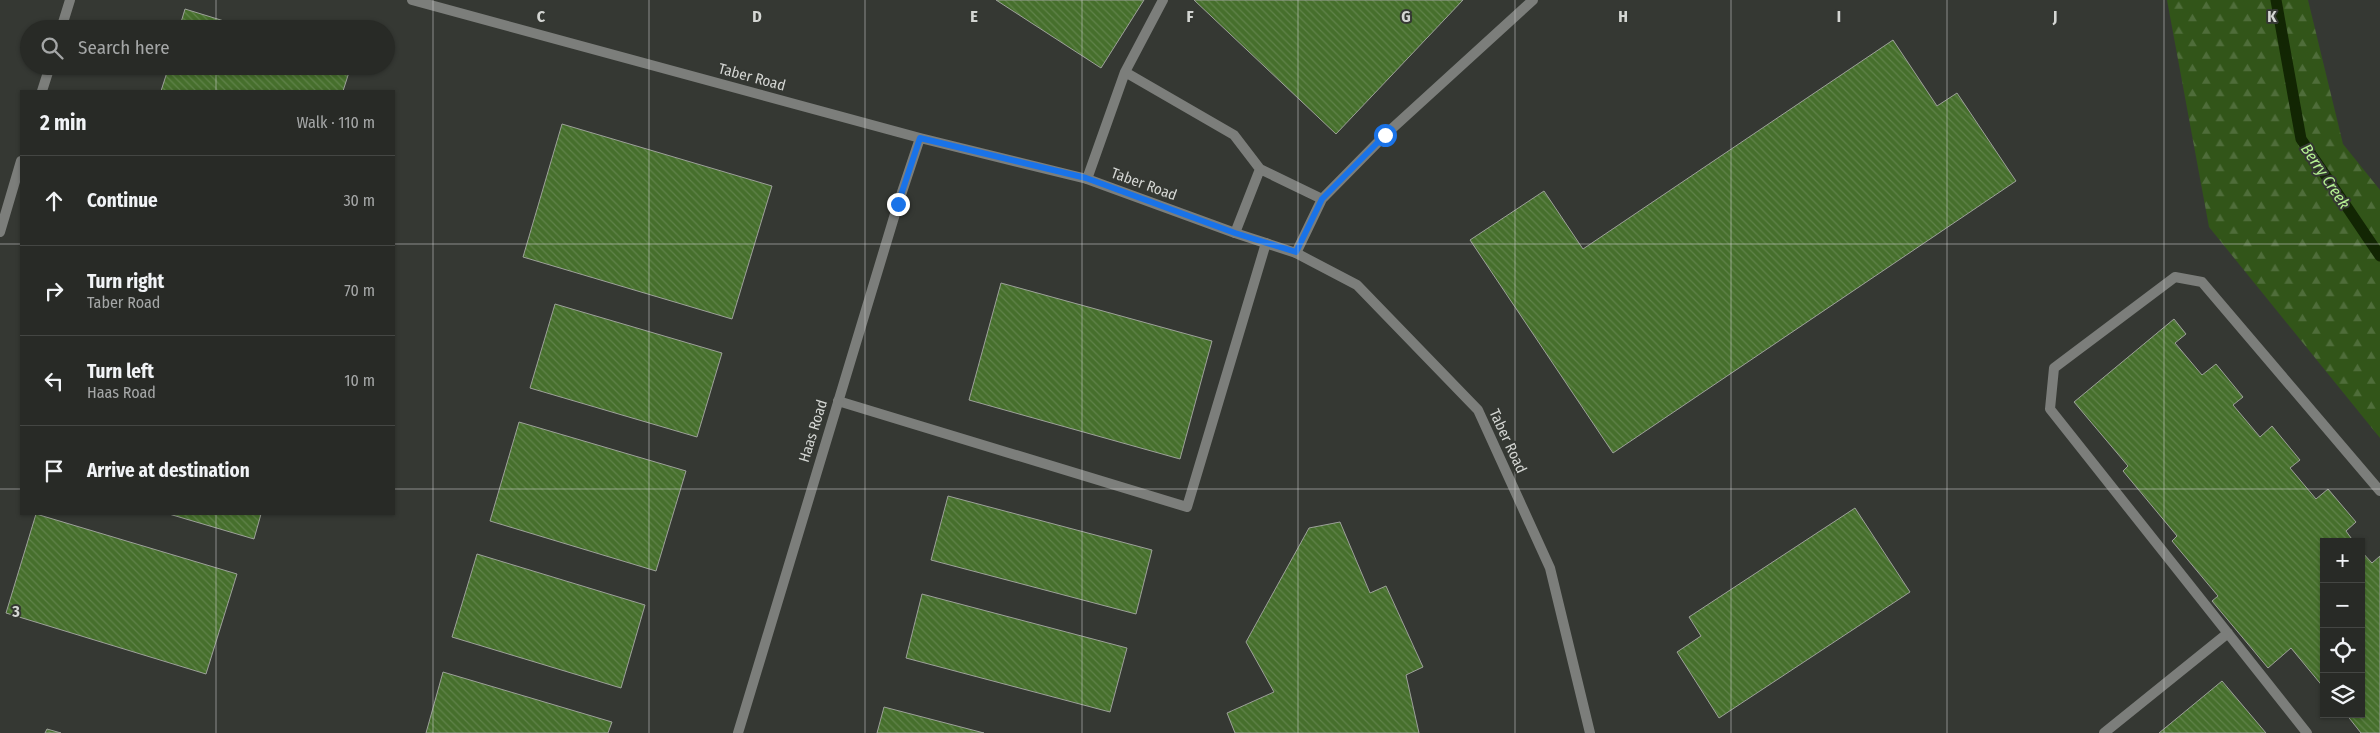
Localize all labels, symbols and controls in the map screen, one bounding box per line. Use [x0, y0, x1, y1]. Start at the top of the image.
text: C [537, 7, 546, 26]
text: D [752, 7, 762, 26]
text: E [970, 7, 978, 26]
text: F [1186, 7, 1194, 26]
text: G [1401, 7, 1411, 26]
text: H [1618, 7, 1628, 26]
text: I [1837, 7, 1841, 26]
text: J [2052, 7, 2057, 26]
text: K [2267, 7, 2277, 26]
search box [20, 20, 395, 75]
icon: search [38, 34, 66, 62]
text: Search here [78, 36, 170, 59]
street label: Taber Road [716, 59, 788, 95]
text: 2 min [40, 110, 87, 136]
text: Walk · 110 m [297, 113, 375, 132]
route start [1374, 124, 1397, 147]
water label: Berry Creek [2297, 140, 2354, 212]
street label: Taber Road [1109, 164, 1179, 204]
icon: ahead [40, 187, 68, 215]
text: Continue [87, 189, 158, 212]
text: 30 m [343, 191, 375, 210]
route end [887, 193, 910, 216]
text: Turn right [87, 270, 164, 293]
icon: right [40, 277, 68, 305]
text: 70 m [344, 281, 375, 300]
text: Taber Road [87, 293, 160, 312]
text: Turn left [87, 360, 154, 383]
icon: left [40, 367, 68, 395]
text: 10 m [344, 371, 375, 390]
text: Haas Road [87, 383, 156, 402]
street label: Haas Road [795, 397, 831, 465]
street label: Taber Road [1485, 406, 1531, 476]
icon: arrive [40, 457, 68, 485]
text: Arrive at destination [87, 459, 250, 482]
map controls [2320, 538, 2365, 718]
button: + [2320, 538, 2365, 583]
button: − [2320, 583, 2365, 628]
text: 3 [11, 602, 20, 621]
button: locate [2320, 628, 2365, 673]
button: layers [2320, 673, 2365, 718]

